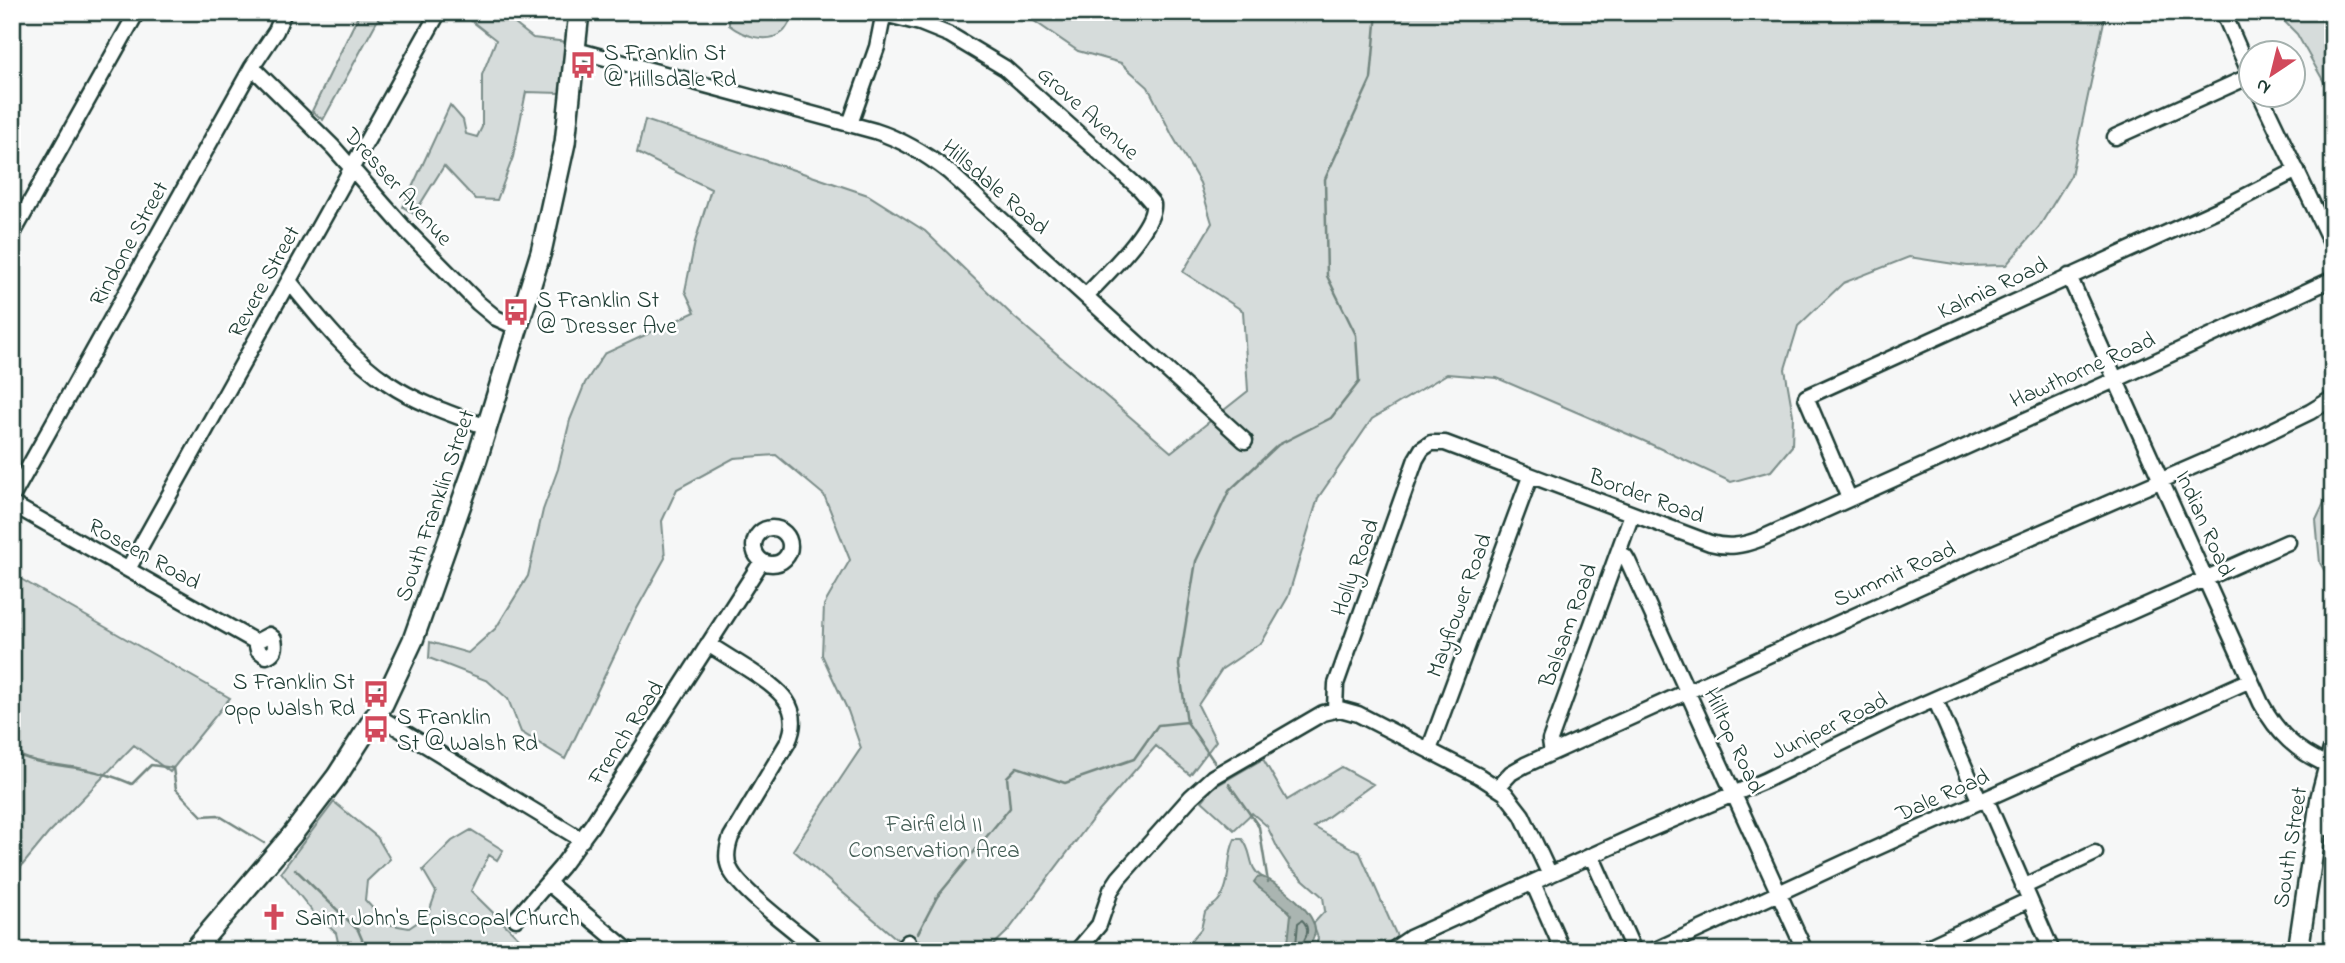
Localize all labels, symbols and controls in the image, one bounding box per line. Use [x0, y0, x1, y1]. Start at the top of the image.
place label: S Franklin St @ Hillsdale Rd [604, 38, 736, 97]
north arrow [2236, 38, 2306, 108]
bus stop icon: S Franklin St @ Hillsdale Rd [568, 50, 598, 80]
street label: Grove Avenue [1029, 59, 1146, 169]
text: N [2251, 71, 2277, 101]
street label: Dresser Avenue [334, 120, 460, 255]
street label: Hillsdale Road [934, 132, 1055, 244]
street label: Rindone Street [82, 175, 178, 313]
street label: Revere Street [221, 220, 310, 344]
street label: Kalmia Road [1933, 249, 2053, 329]
place label: S Franklin St @ Dresser Ave [537, 285, 677, 344]
bus stop icon: S Franklin St @ Dresser Ave [501, 297, 531, 327]
street label: Hawthorne Road [2005, 324, 2161, 418]
street label: South Franklin Street [388, 405, 485, 606]
street label: Border Road [1583, 461, 1709, 534]
street label: Indian Road [2166, 466, 2242, 583]
street label: Roseen Road [82, 511, 206, 600]
street label: Holly Road [1324, 515, 1391, 622]
street label: Mayflower Road [1419, 529, 1504, 683]
street label: Summit Road [1828, 534, 1962, 617]
street label: Balsam Road [1531, 559, 1607, 693]
place label: S Franklin St opp Walsh Rd [224, 667, 355, 726]
street label: French Road [580, 675, 673, 793]
bus stop icon: S Franklin St opp Walsh Rd [361, 679, 391, 709]
street label: Hilltop Road [1694, 683, 1772, 799]
street label: Juniper Road [1766, 685, 1894, 770]
place label: S Franklin St @ Walsh Rd [397, 702, 538, 761]
bus stop icon: S Franklin St @ Walsh Rd [361, 714, 391, 744]
street label: Dale Road [1890, 761, 1995, 832]
street label: South Street [2266, 784, 2317, 910]
park label: Fairfield II Conservation Area [848, 809, 1020, 868]
church icon: Saint John's Episcopal Church [259, 902, 289, 932]
place label: Saint John's Episcopal Church [295, 903, 580, 936]

